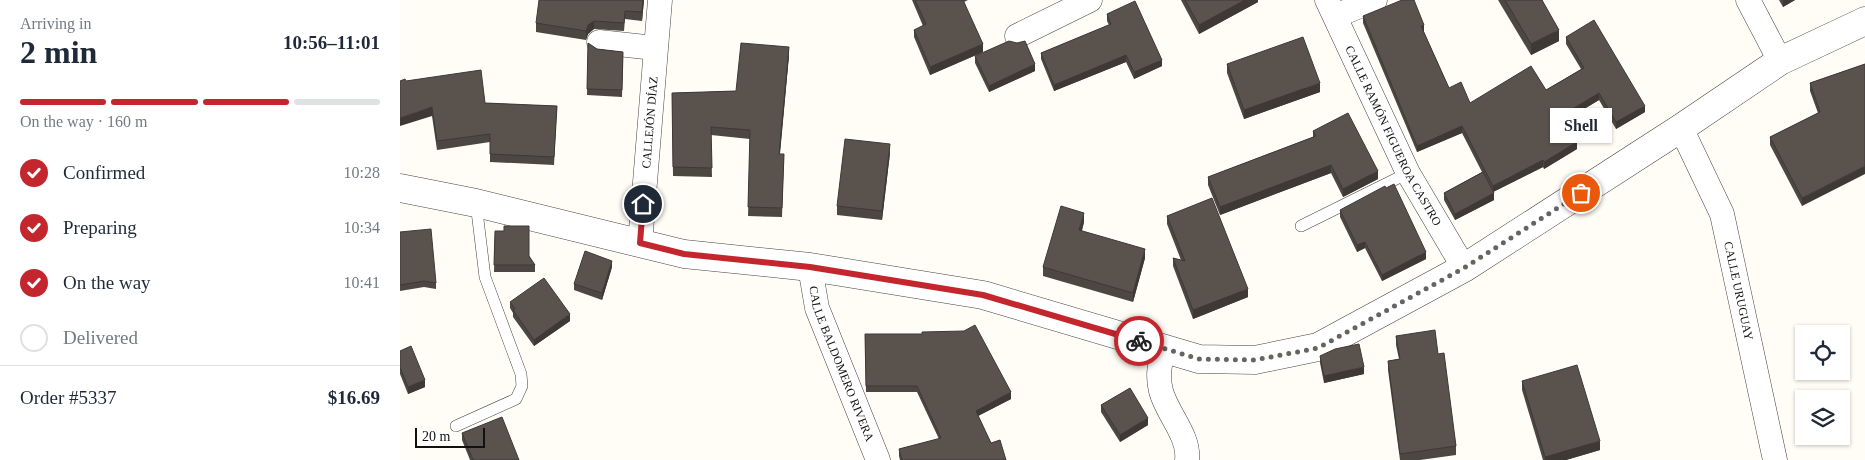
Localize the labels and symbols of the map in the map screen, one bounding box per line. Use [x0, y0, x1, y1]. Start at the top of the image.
street label: CALLE RAMÓN FIGUEROA CASTRO [1342, 43, 1445, 228]
street label: CALLEJÓN DÍAZ [639, 76, 661, 169]
callout: Shell [1550, 108, 1612, 143]
pin [1560, 172, 1602, 214]
pin [622, 183, 664, 225]
street label: CALLE URUGUAY [1721, 240, 1756, 342]
street label: CALLE BALDOMERO RIVERA [806, 285, 877, 444]
courier [1114, 316, 1164, 366]
scale bar [415, 425, 485, 448]

